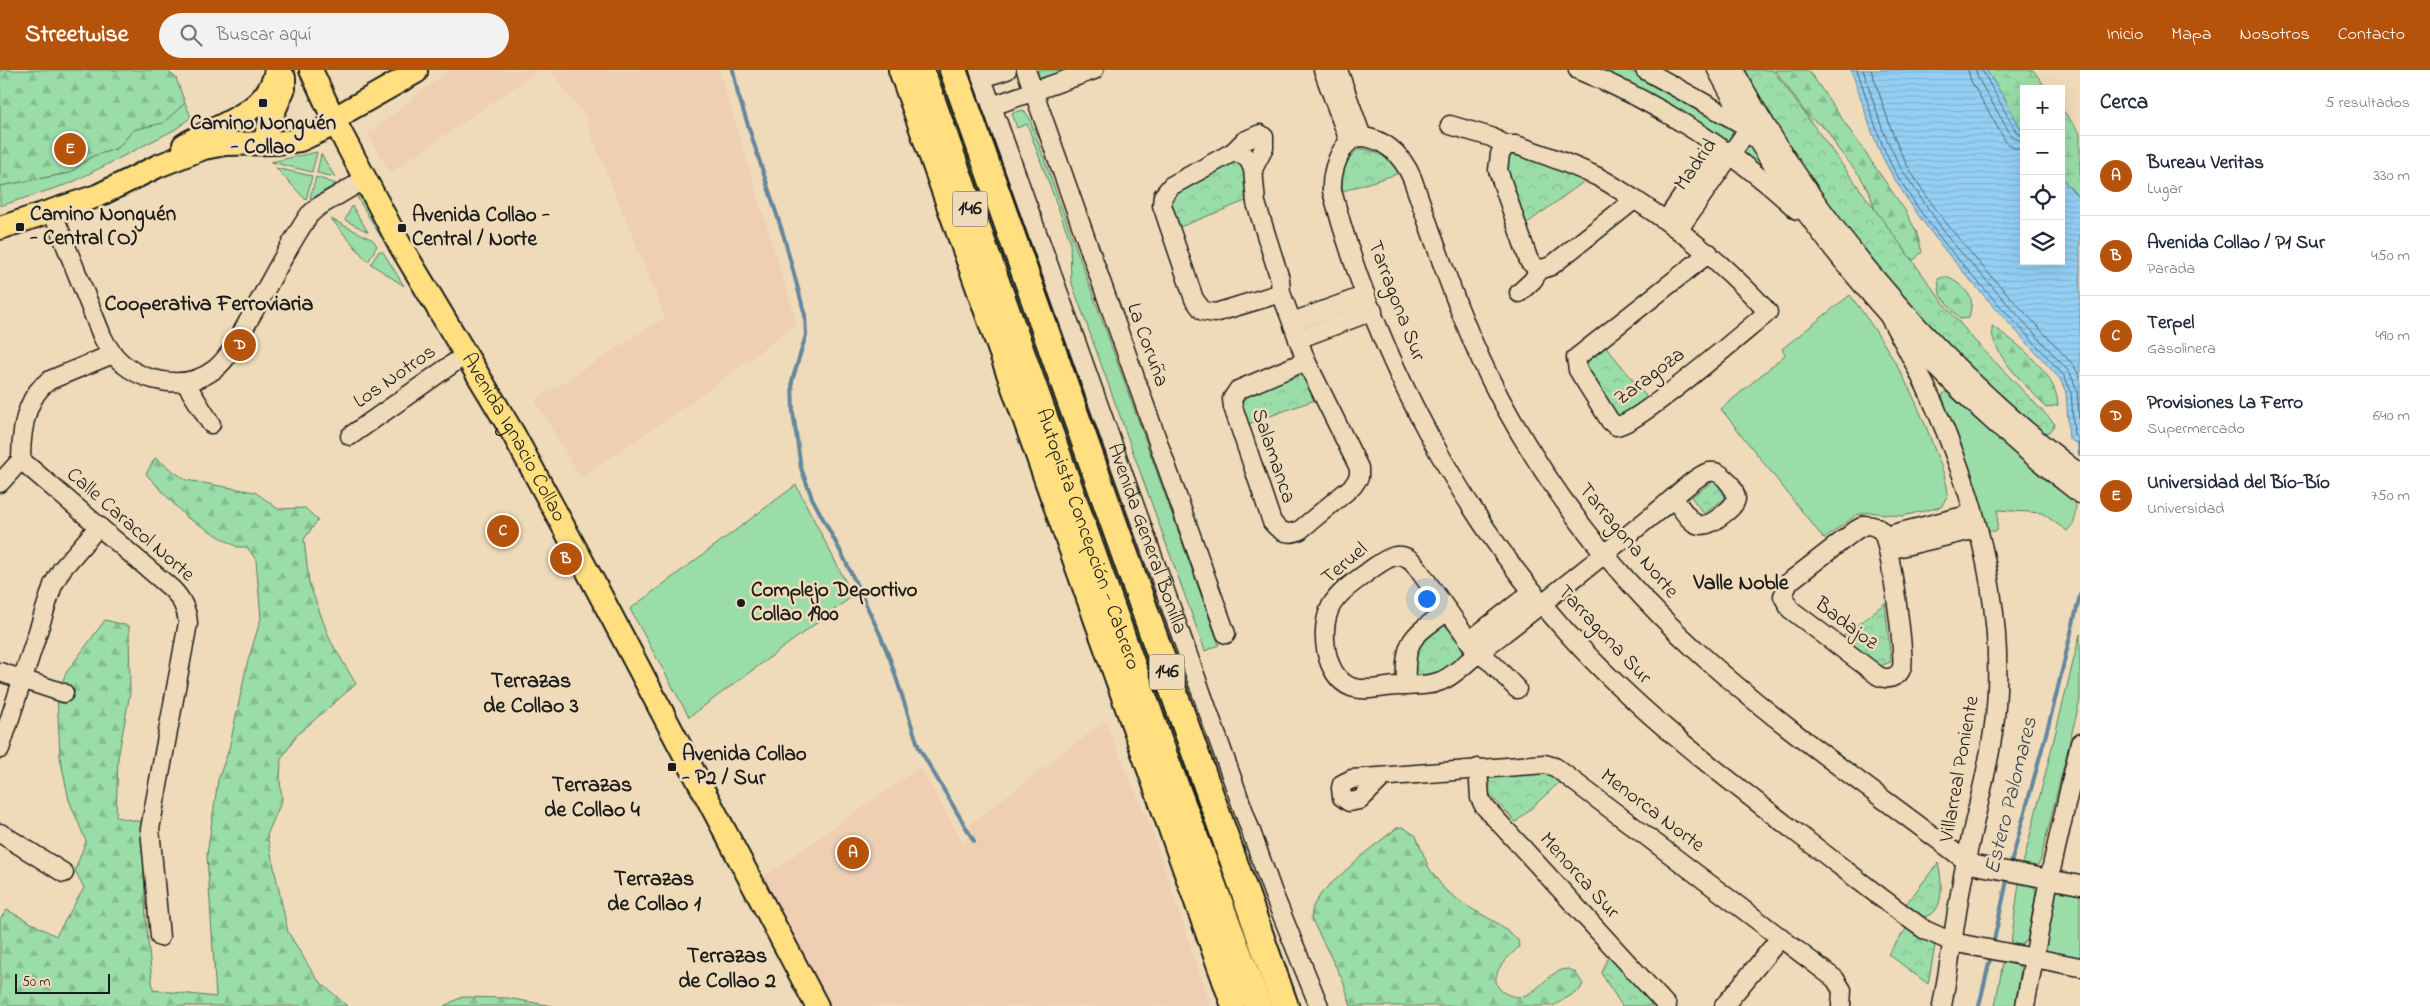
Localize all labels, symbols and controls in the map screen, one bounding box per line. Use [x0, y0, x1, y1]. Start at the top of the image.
search box [159, 13, 509, 58]
text: Streetwise [25, 18, 129, 53]
icon: search [177, 21, 205, 49]
text: Buscar aquí [217, 22, 312, 49]
text: Inicio [2106, 22, 2143, 48]
text: Mapa [2171, 22, 2212, 48]
text: Nosotros [2240, 22, 2310, 48]
text: Contacto [2338, 22, 2405, 48]
map controls [2020, 85, 2065, 265]
button: + [2020, 85, 2065, 130]
text: Cerca [2100, 88, 2148, 118]
text: 5 resultados [2325, 91, 2410, 115]
marker: Camino Nonguén - Collao [257, 97, 269, 109]
place label: Camino Nonguén - Collao [190, 109, 336, 163]
pin: E [54, 130, 86, 168]
button: − [2020, 130, 2065, 175]
street label: Madrid [1667, 132, 1725, 197]
text: Bureau Veritas [2147, 150, 2264, 177]
text: A [2111, 164, 2121, 188]
text: 330 m [2373, 164, 2410, 188]
button: locate [2020, 175, 2065, 220]
text: Lugar [2147, 177, 2183, 201]
road number: 146 [952, 192, 988, 226]
place label: Camino Nonguén - Central (O) [29, 200, 176, 254]
place label: Avenida Collao - Central / Norte [412, 201, 550, 255]
button: layers [2020, 220, 2065, 265]
marker: Camino Nonguén - Central (O) [14, 221, 26, 233]
marker: Avenida Collao - Central / Norte [396, 222, 408, 234]
text: Avenida Collao / P1 Sur [2147, 230, 2325, 257]
street label: Tarragona Sur [1357, 236, 1433, 367]
text: B [2111, 244, 2121, 268]
text: 450 m [2371, 244, 2410, 268]
text: Parada [2147, 257, 2195, 281]
district label: Cooperativa Ferroviaria [105, 289, 314, 321]
street label: La Coruña [1118, 299, 1176, 391]
text: Terpel [2147, 310, 2194, 337]
text: C [2112, 324, 2120, 348]
text: 490 m [2375, 324, 2410, 348]
pin: D [224, 326, 256, 364]
street label: Los Notros [348, 337, 442, 417]
text: Gasolinera [2147, 337, 2216, 361]
street label: Zaragoza [1608, 340, 1693, 415]
street label: Avenida Ignacio Collao [453, 347, 573, 528]
text: Provisiones La Ferro [2147, 390, 2303, 417]
street label: Autopista Concepción - Cabrero [1027, 404, 1148, 674]
text: D [2110, 404, 2122, 428]
text: 640 m [2373, 404, 2410, 428]
street label: Salamanca [1243, 405, 1303, 507]
text: Supermercado [2147, 417, 2245, 441]
street label: Avenida General Bonilla [1099, 440, 1194, 638]
street label: Calle Caracol Norte [59, 461, 201, 590]
text: Universidad del Bío-Bío [2147, 470, 2330, 497]
street label: Tarragona Norte [1569, 477, 1686, 607]
text: E [2111, 484, 2121, 508]
text: 750 m [2371, 484, 2410, 508]
text: Universidad [2147, 497, 2224, 521]
pin: C [487, 512, 519, 550]
street label: Teruel [1315, 536, 1375, 592]
pin: B [550, 540, 582, 578]
district label: Valle Noble [1692, 568, 1790, 600]
place label: Complejo Deportivo Collao 1900 [751, 576, 917, 630]
street label: Tarragona Sur [1548, 578, 1659, 693]
your location [1414, 586, 1440, 612]
street label: Badajoz [1807, 590, 1884, 658]
marker: Complejo Deportivo Collao 1900 [735, 597, 747, 609]
road number: 146 [1150, 654, 1184, 690]
district label: Terrazas de Collao 3 [483, 666, 579, 723]
street label: Villarreal Poniente [1932, 693, 1988, 845]
water label: Estero Palomares [1977, 713, 2047, 878]
place label: Avenida Collao - P2 / Sur [681, 740, 807, 794]
marker: Avenida Collao - P2 / Sur [666, 761, 678, 773]
street label: Menorca Norte [1593, 762, 1711, 861]
district label: Terrazas de Collao 4 [544, 770, 641, 827]
street label: Menorca Sur [1532, 826, 1627, 926]
pin: A [837, 834, 869, 872]
district label: Terrazas de Collao 1 [607, 864, 701, 921]
district label: Terrazas de Collao 2 [678, 941, 776, 998]
scale bar [15, 971, 110, 994]
text: 50 m [22, 972, 50, 993]

